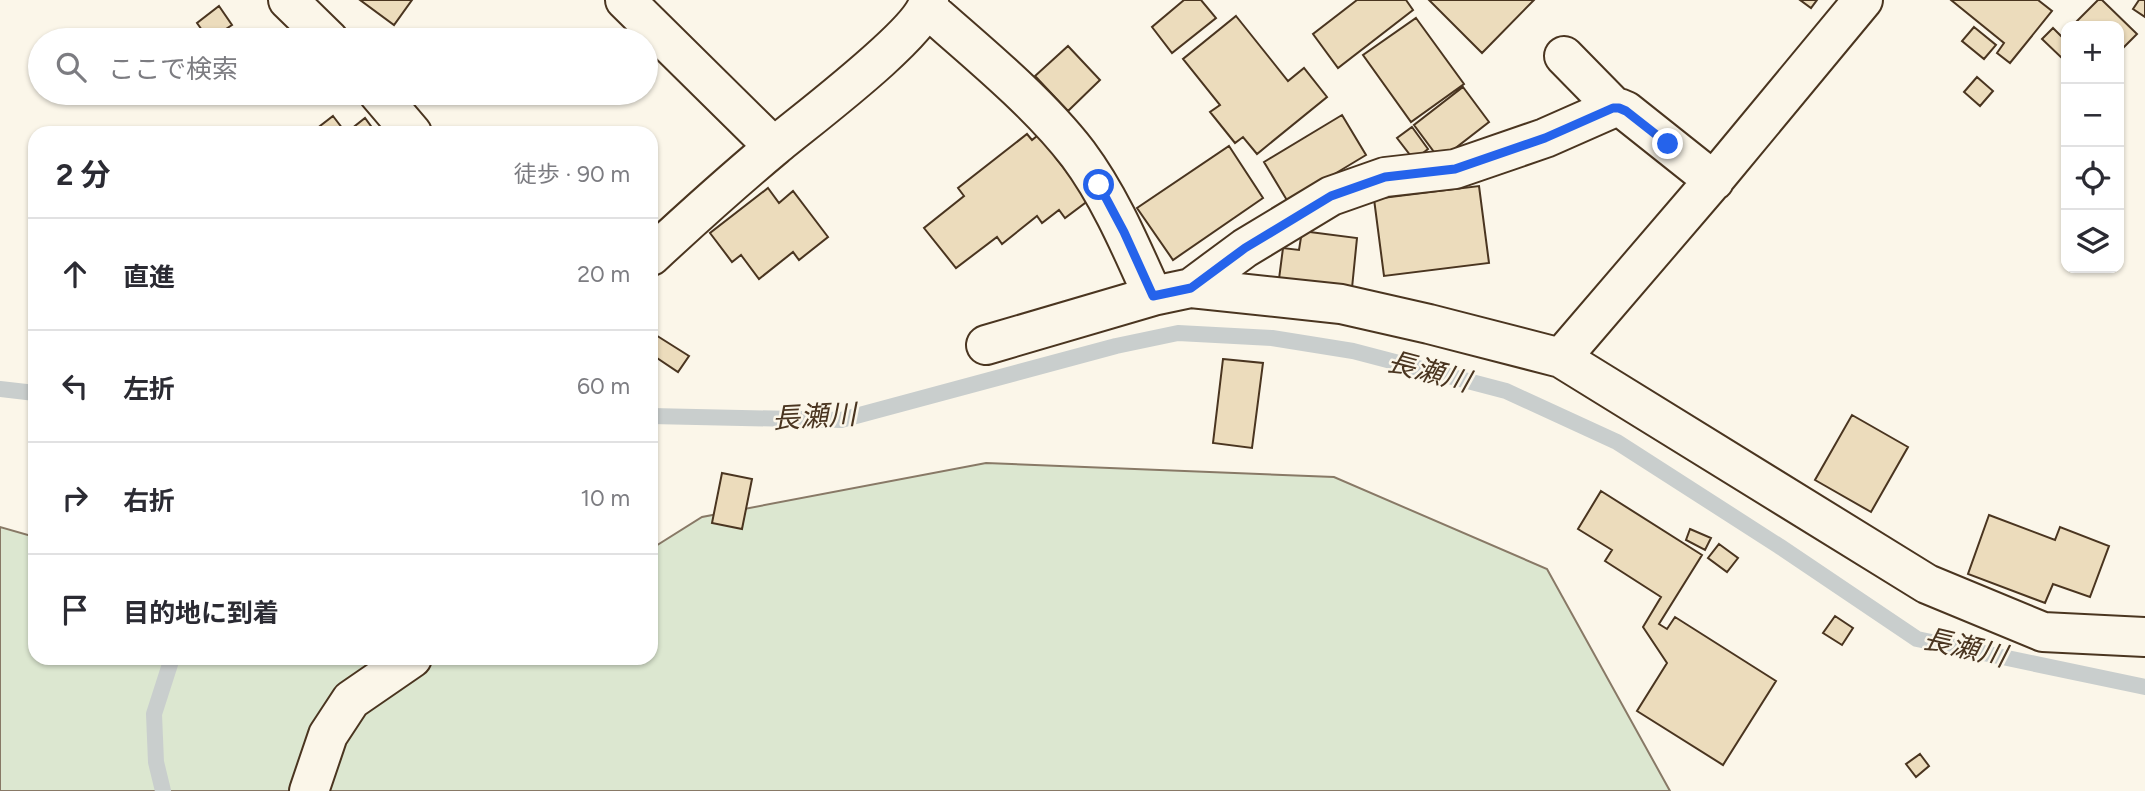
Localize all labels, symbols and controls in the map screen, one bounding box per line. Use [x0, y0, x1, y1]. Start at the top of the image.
map controls [2061, 21, 2124, 273]
button: + [2061, 21, 2124, 84]
search box [28, 28, 658, 105]
icon: search [52, 48, 90, 86]
text: ここで検索 [108, 53, 238, 85]
button: − [2061, 84, 2124, 147]
route end [1652, 128, 1683, 159]
button: locate [2061, 147, 2124, 210]
text: 2 分 [56, 156, 111, 193]
text: 徒歩 · 90 m [514, 160, 630, 188]
route start [1083, 169, 1114, 200]
button: layers [2061, 210, 2124, 273]
icon: ahead [56, 255, 94, 293]
text: 20 m [577, 260, 630, 288]
text: 直進 [123, 261, 175, 293]
water label: 長瀬川 [1384, 344, 1477, 399]
icon: left [56, 367, 94, 405]
text: 60 m [577, 372, 630, 400]
text: 左折 [123, 373, 175, 405]
water label: 長瀬川 [771, 397, 860, 435]
icon: right [56, 479, 94, 517]
text: 10 m [581, 484, 630, 512]
text: 右折 [123, 485, 175, 517]
icon: arrive [56, 591, 94, 629]
text: 目的地に到着 [123, 597, 279, 629]
water label: 長瀬川 [1920, 621, 2013, 674]

